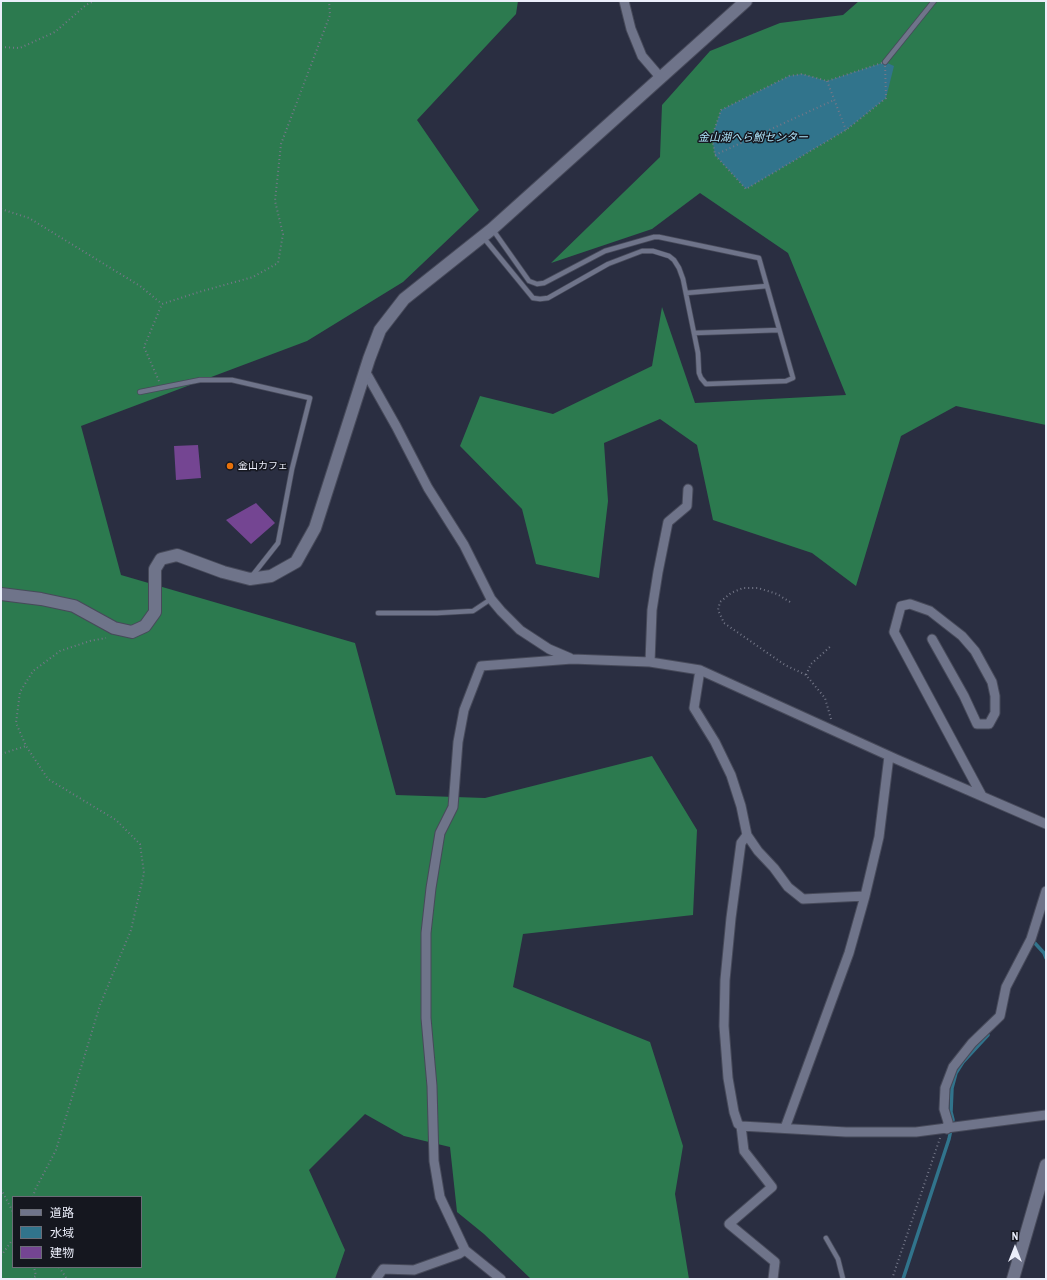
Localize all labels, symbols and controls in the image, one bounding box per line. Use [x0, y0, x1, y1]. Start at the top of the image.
water label: 金山湖へら鮒センター [698, 131, 808, 145]
place label: 金山カフェ [238, 460, 288, 472]
marker: 金山カフェ [225, 461, 235, 471]
legend [12, 1196, 142, 1268]
text: 道路 [50, 1205, 74, 1221]
text: 水域 [50, 1225, 74, 1241]
north arrow [995, 1228, 1035, 1268]
text: N [1012, 1229, 1018, 1243]
text: 建物 [50, 1245, 74, 1261]

